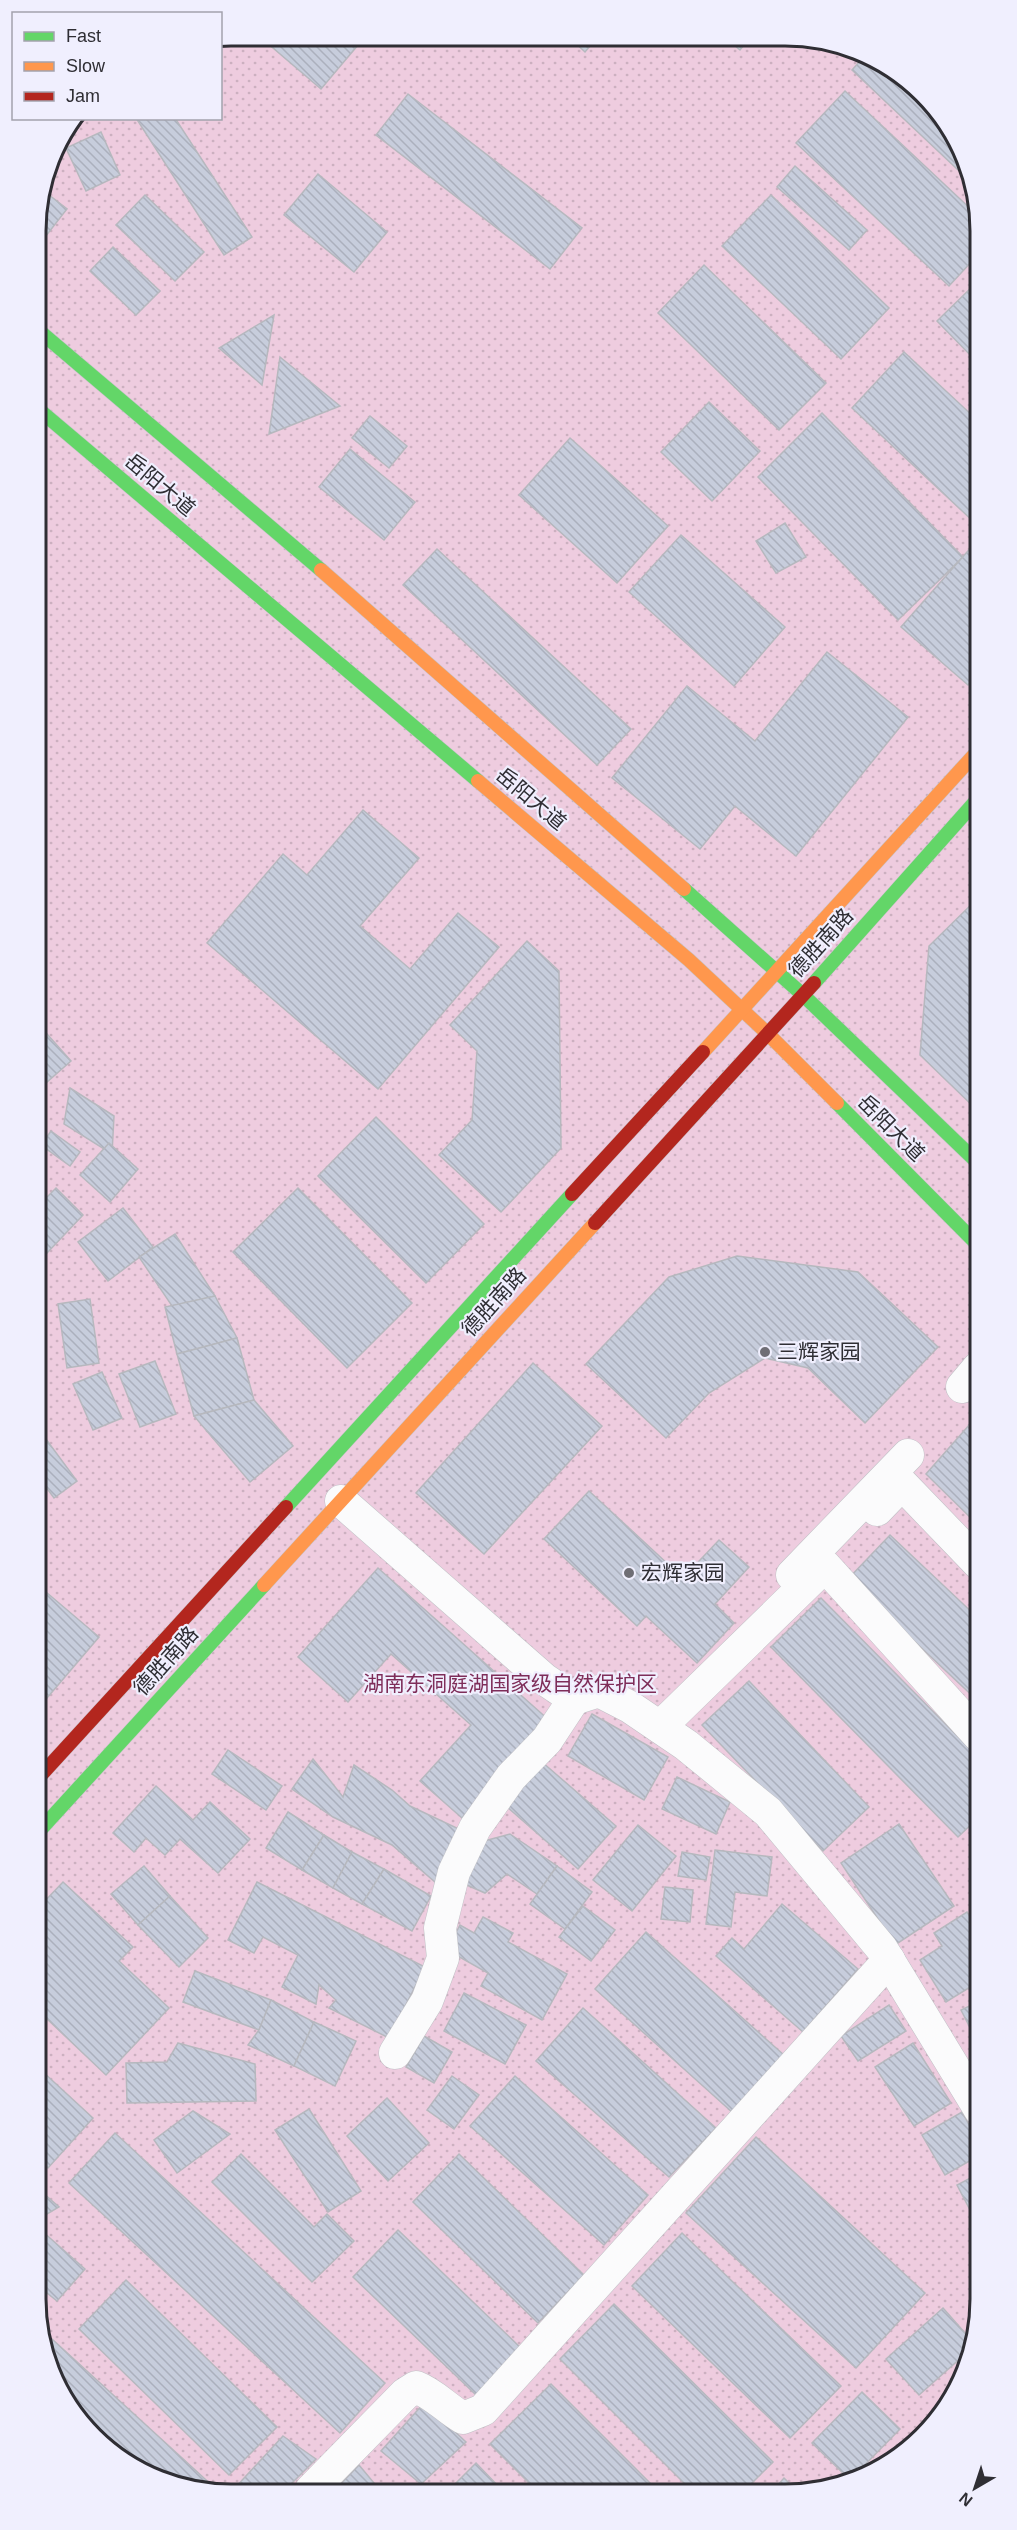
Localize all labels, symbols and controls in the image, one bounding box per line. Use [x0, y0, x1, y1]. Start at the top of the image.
legend [12, 12, 222, 120]
text: Fast [66, 26, 101, 46]
text: Slow [66, 56, 106, 76]
text: Jam [66, 86, 100, 106]
street label: 岳阳大道 [121, 449, 200, 520]
street label: 岳阳大道 [492, 763, 571, 834]
street label: 德胜南路 [784, 904, 857, 982]
street label: 岳阳大道 [854, 1090, 929, 1165]
street label: 德胜南路 [457, 1263, 530, 1341]
place label: 三辉家园 [777, 1340, 861, 1363]
marker: 三辉家园 [758, 1345, 772, 1359]
place label: 宏辉家园 [641, 1561, 725, 1584]
marker: 宏辉家园 [622, 1566, 636, 1580]
street label: 德胜南路 [129, 1622, 202, 1700]
park label: 湖南东洞庭湖国家级自然保护区 [363, 1672, 657, 1695]
north arrow [945, 2458, 1005, 2518]
text: N [956, 2489, 976, 2510]

